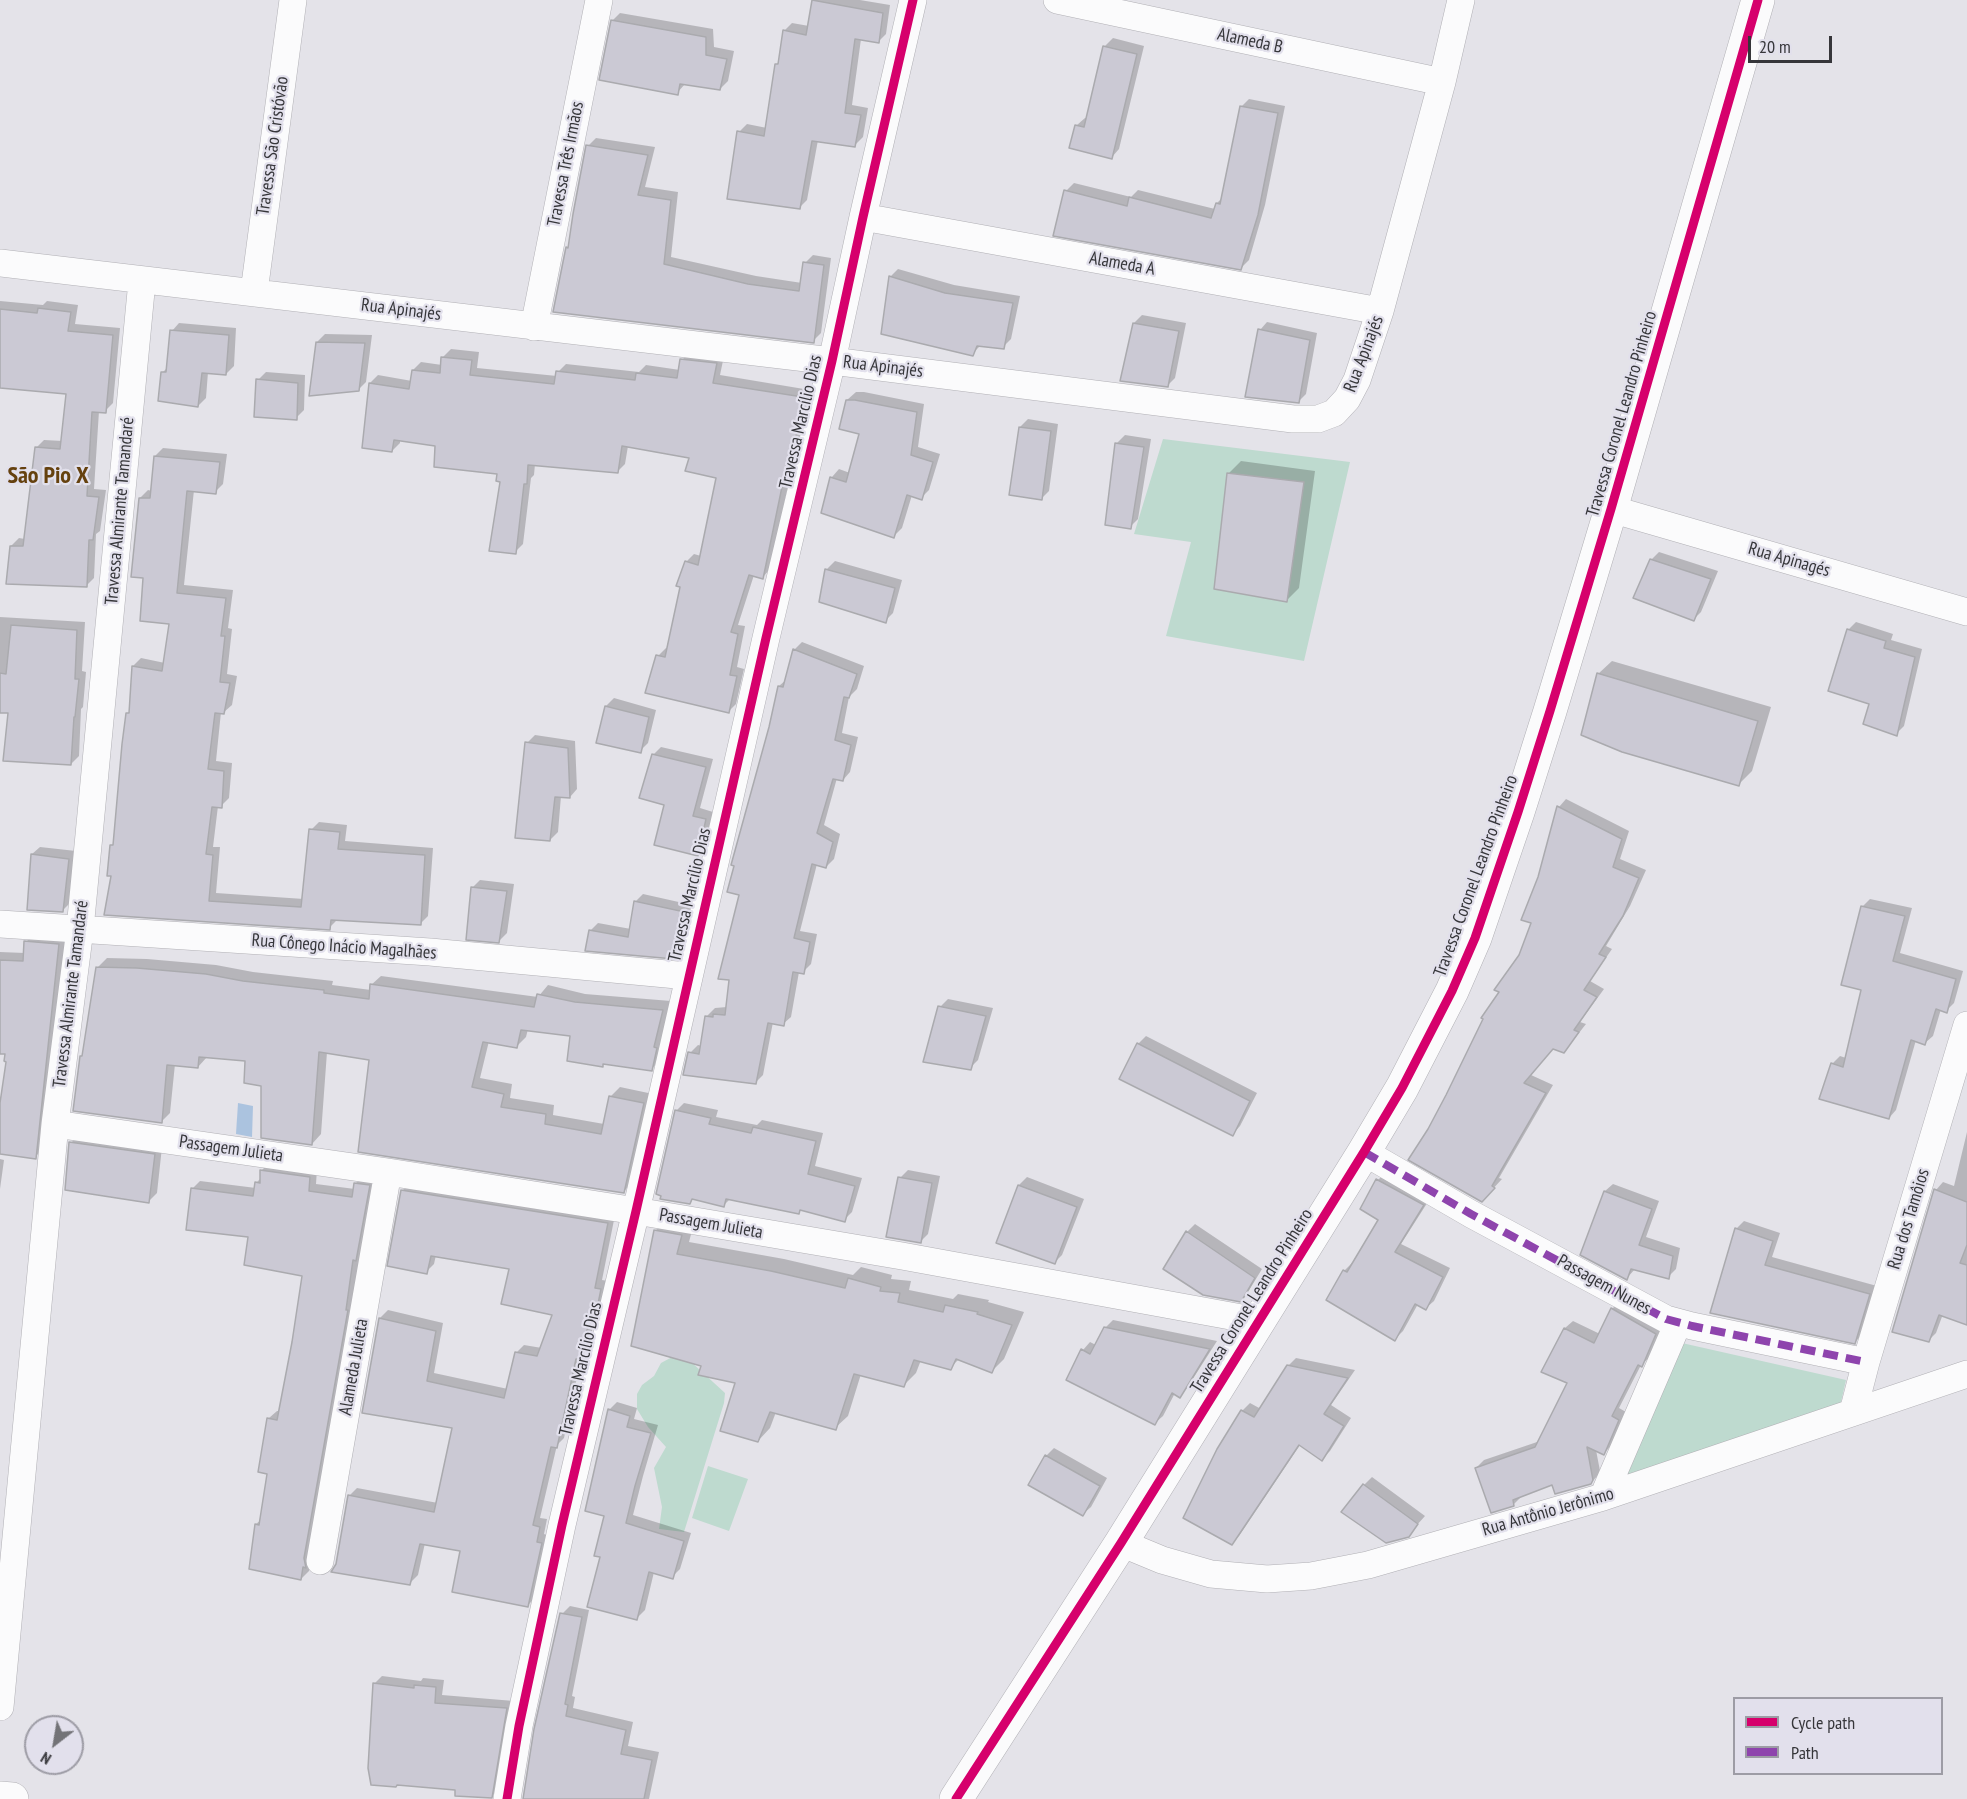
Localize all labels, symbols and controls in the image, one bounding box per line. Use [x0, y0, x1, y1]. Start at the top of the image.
street label: Alameda B [1215, 24, 1285, 58]
scale bar [1751, 24, 1835, 62]
text: 20 m [1759, 35, 1791, 58]
street label: Travessa São Cristóvão [253, 75, 293, 217]
street label: Travessa Três Irmãos [543, 100, 589, 228]
street label: Alameda A [1087, 248, 1157, 280]
street label: Rua Apinajés [360, 294, 442, 326]
street label: Travessa Coronel Leandro Pinheiro [1582, 309, 1662, 519]
street label: Rua Apinajés [1340, 313, 1388, 395]
street label: Rua Apinajés [842, 351, 924, 383]
street label: Travessa Marcílio Dias [775, 353, 827, 491]
street label: Travessa Almirante Tamandaré [101, 416, 139, 606]
district label: São Pio X [7, 462, 89, 490]
street label: Rua Apinagés [1746, 538, 1832, 582]
street label: Travessa Coronel Leandro Pinheiro [1429, 772, 1523, 980]
street label: Travessa Marcílio Dias [664, 826, 716, 964]
street label: Travessa Almirante Tamandaré [49, 899, 93, 1089]
street label: Rua Cônego Inácio Magalhães [251, 930, 437, 964]
street label: Passagem Julieta [178, 1131, 284, 1167]
street label: Rua dos Tamôios [1883, 1166, 1935, 1272]
street label: Passagem Julieta [658, 1204, 764, 1244]
street label: Travessa Coronel Leandro Pinheiro [1186, 1205, 1318, 1397]
street label: Passagem Nunes [1553, 1250, 1655, 1320]
street label: Travessa Marcílio Dias [555, 1300, 607, 1438]
street label: Alameda Julieta [335, 1317, 373, 1417]
street label: Rua Antônio Jerônimo [1480, 1483, 1616, 1541]
legend [1733, 1697, 1943, 1775]
text: Cycle path [1791, 1711, 1855, 1734]
north arrow [24, 1715, 84, 1775]
text: Path [1791, 1741, 1819, 1764]
text: N [37, 1748, 55, 1770]

